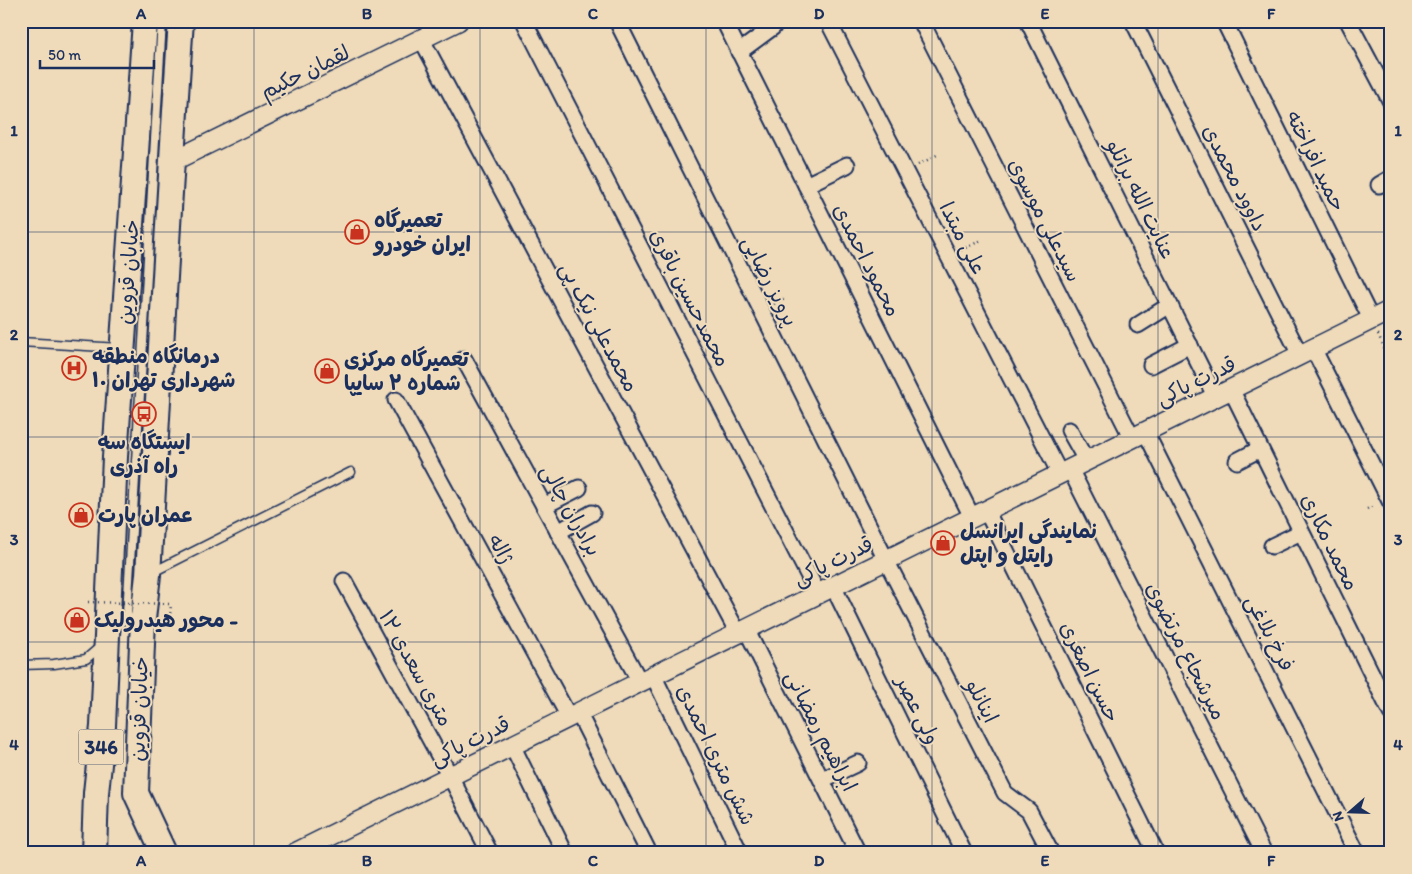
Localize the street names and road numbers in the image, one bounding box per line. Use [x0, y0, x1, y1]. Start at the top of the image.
street label: لقمان حکیم [256, 39, 355, 107]
street label: حمید افراخته [1281, 106, 1352, 215]
street label: داوود محمدی [1198, 120, 1273, 235]
street label: عنایت الله براتلو [1100, 134, 1181, 263]
street label: سیدعلی موسوی [1002, 154, 1087, 287]
street label: علی مبتدا [933, 197, 992, 279]
street label: محمود احمدی [827, 199, 907, 321]
street label: خیابان قزوین [111, 219, 145, 325]
street label: محمدحسین باقری [644, 225, 736, 371]
street label: پرویز رضایی [735, 232, 804, 331]
street label: محمدعلی نیک پی [553, 258, 644, 397]
street label: قدرت پاکی [1152, 350, 1241, 412]
street label: برادران چالی [534, 459, 607, 561]
street label: محمد مکاری [1296, 489, 1365, 594]
street label: ژاله [483, 529, 520, 568]
street label: قدرت پاکی [789, 530, 878, 592]
street label: میرشجاع مرتضوی [1139, 578, 1232, 725]
street label: فرخ بلاغی [1239, 590, 1300, 676]
street label: ۱۲ متری سعدی [374, 605, 459, 730]
street label: حسن اصغری [1055, 617, 1126, 726]
street label: خیابان قزوین [124, 656, 154, 762]
street label: ابراهیم رمضانی [777, 666, 863, 797]
street label: ولی عصر [888, 670, 946, 749]
street label: اینانلو [959, 674, 1004, 728]
street label: شش متری احمدی [672, 681, 761, 829]
street label: قدرت پاکی [426, 710, 515, 772]
road number: 346 [78, 730, 124, 764]

